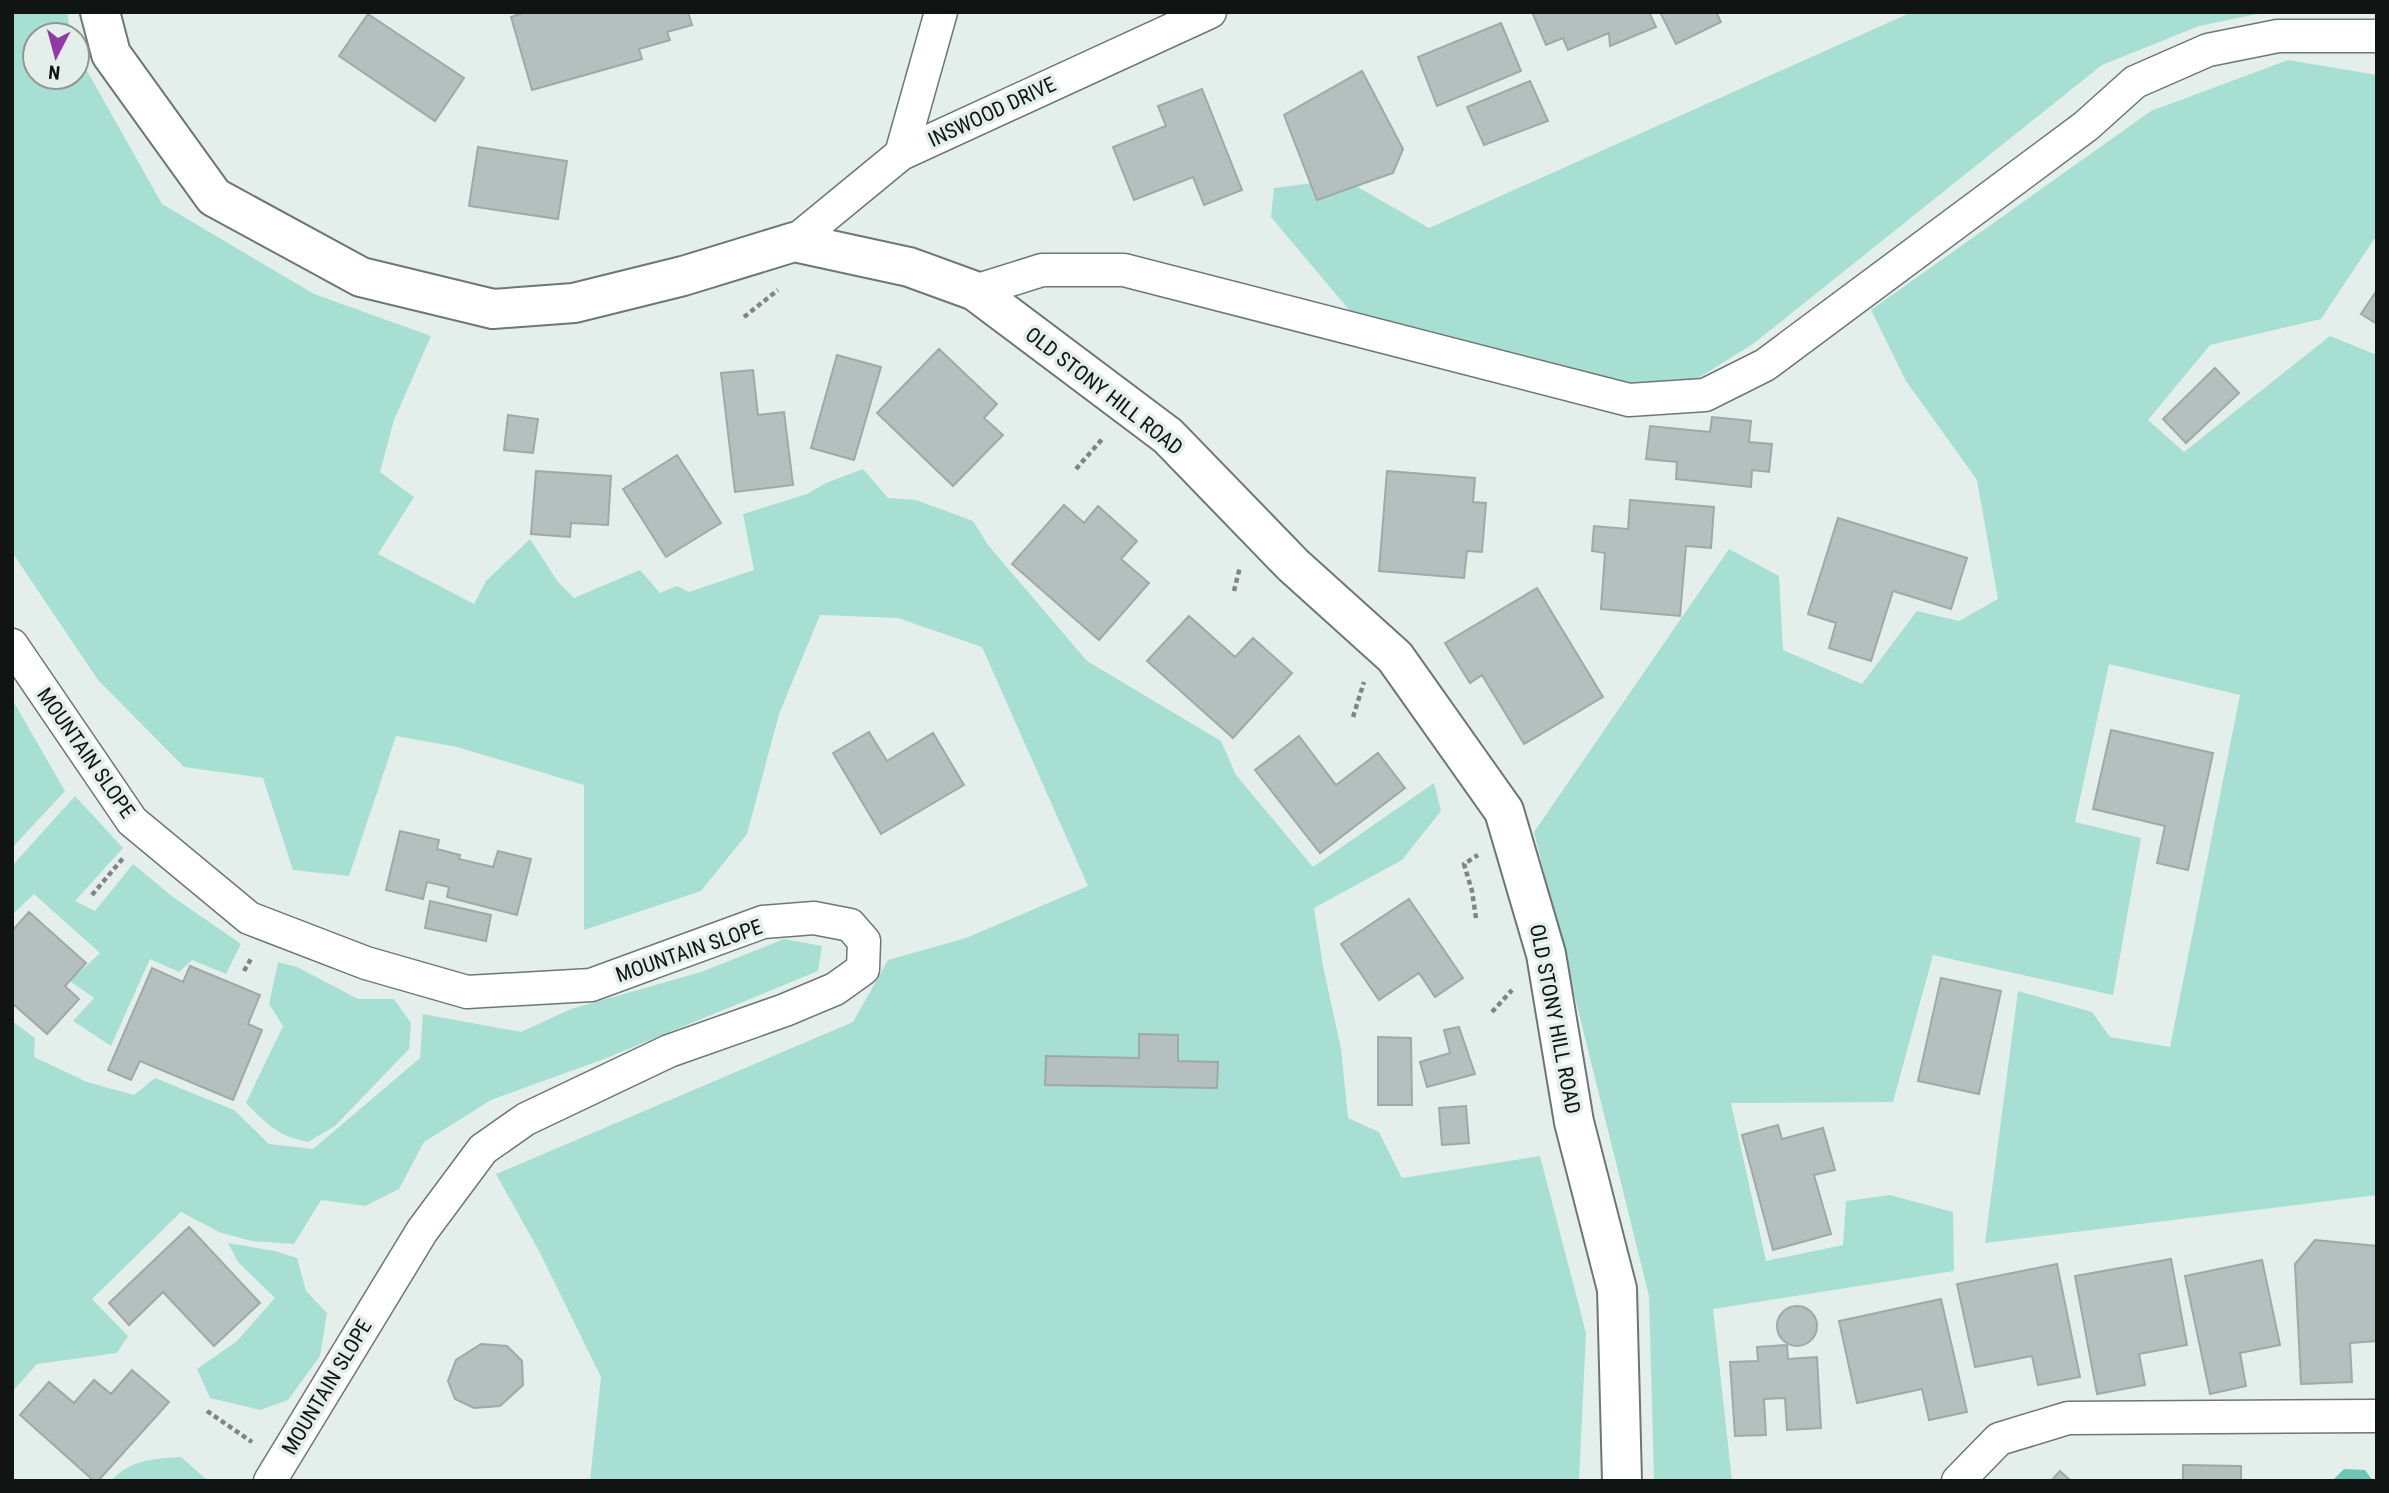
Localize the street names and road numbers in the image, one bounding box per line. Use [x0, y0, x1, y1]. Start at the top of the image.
street label: INSWOOD DRIVE [924, 72, 1060, 152]
street label: OLD STONY HILL ROAD [1021, 322, 1187, 460]
street label: MOUNTAIN SLOPE [32, 683, 140, 823]
street label: MOUNTAIN SLOPE [613, 915, 765, 987]
street label: OLD STONY HILL ROAD [1525, 922, 1585, 1116]
street label: MOUNTAIN SLOPE [277, 1315, 377, 1459]

